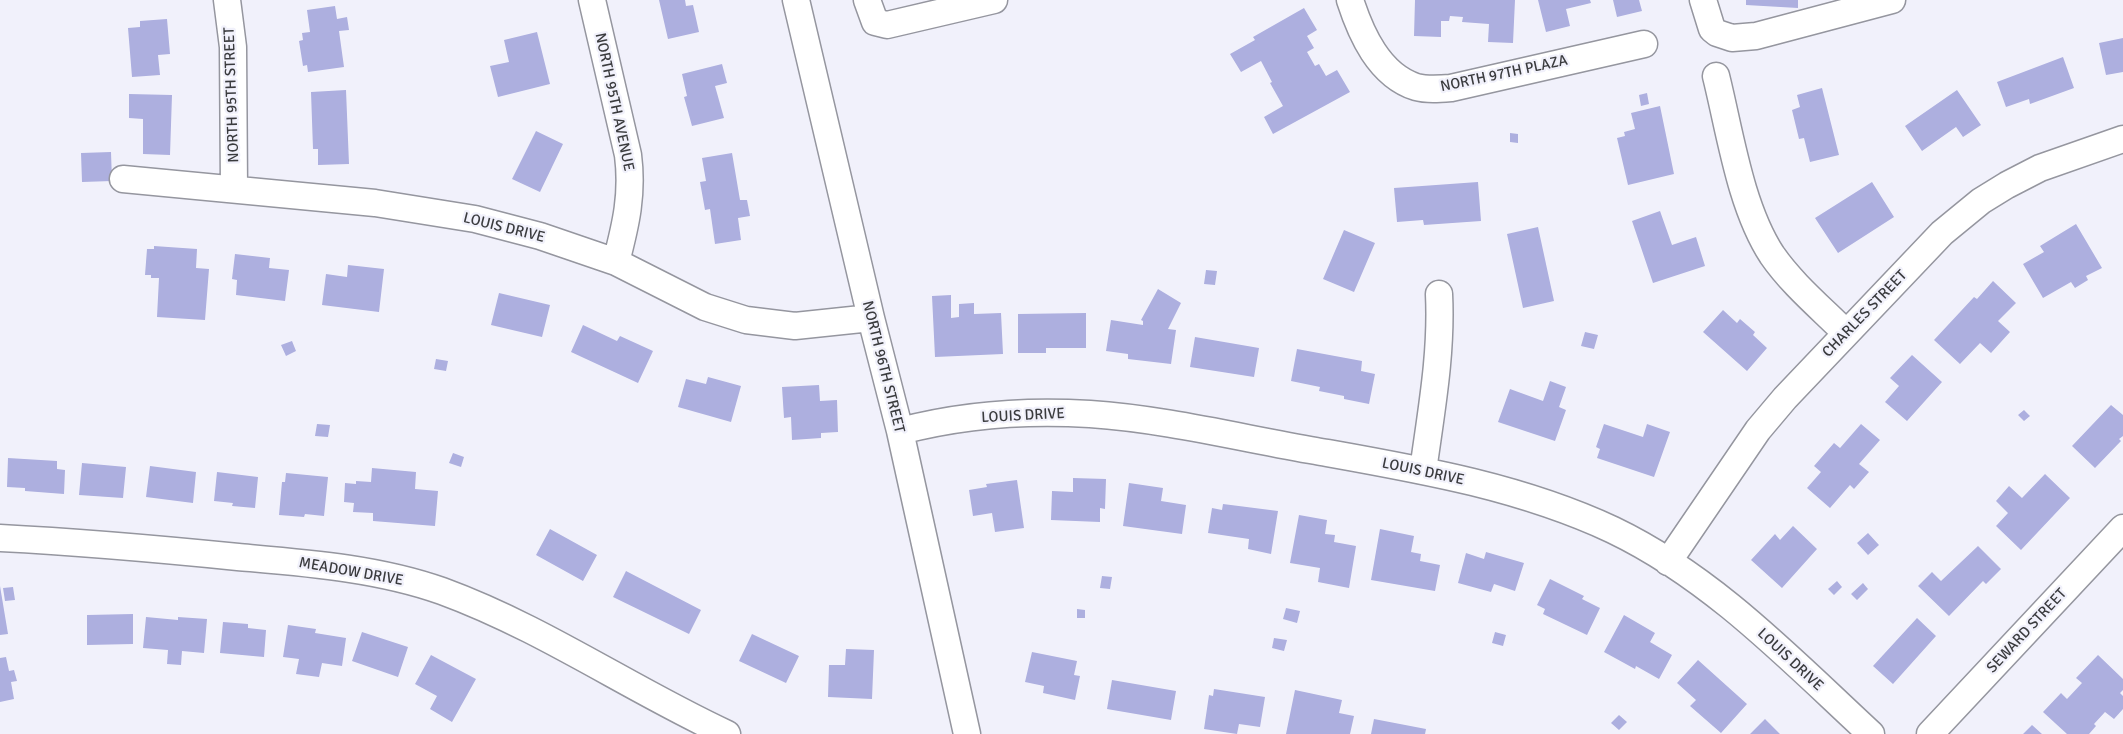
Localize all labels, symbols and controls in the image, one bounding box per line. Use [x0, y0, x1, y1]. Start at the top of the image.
street label: NORTH 95TH STREET [221, 27, 243, 163]
street label: NORTH 95TH AVENUE [591, 31, 637, 173]
street label: NORTH 97TH PLAZA [1439, 52, 1569, 96]
street label: LOUIS DRIVE [461, 209, 547, 247]
street label: CHARLES STREET [1819, 267, 1911, 361]
street label: NORTH 96TH STREET [858, 299, 908, 435]
street label: LOUIS DRIVE [981, 405, 1065, 427]
street label: LOUIS DRIVE [1380, 455, 1466, 489]
street label: MEADOW DRIVE [297, 554, 405, 590]
street label: SEWARD STREET [1983, 585, 2071, 677]
street label: LOUIS DRIVE [1753, 625, 1827, 695]

